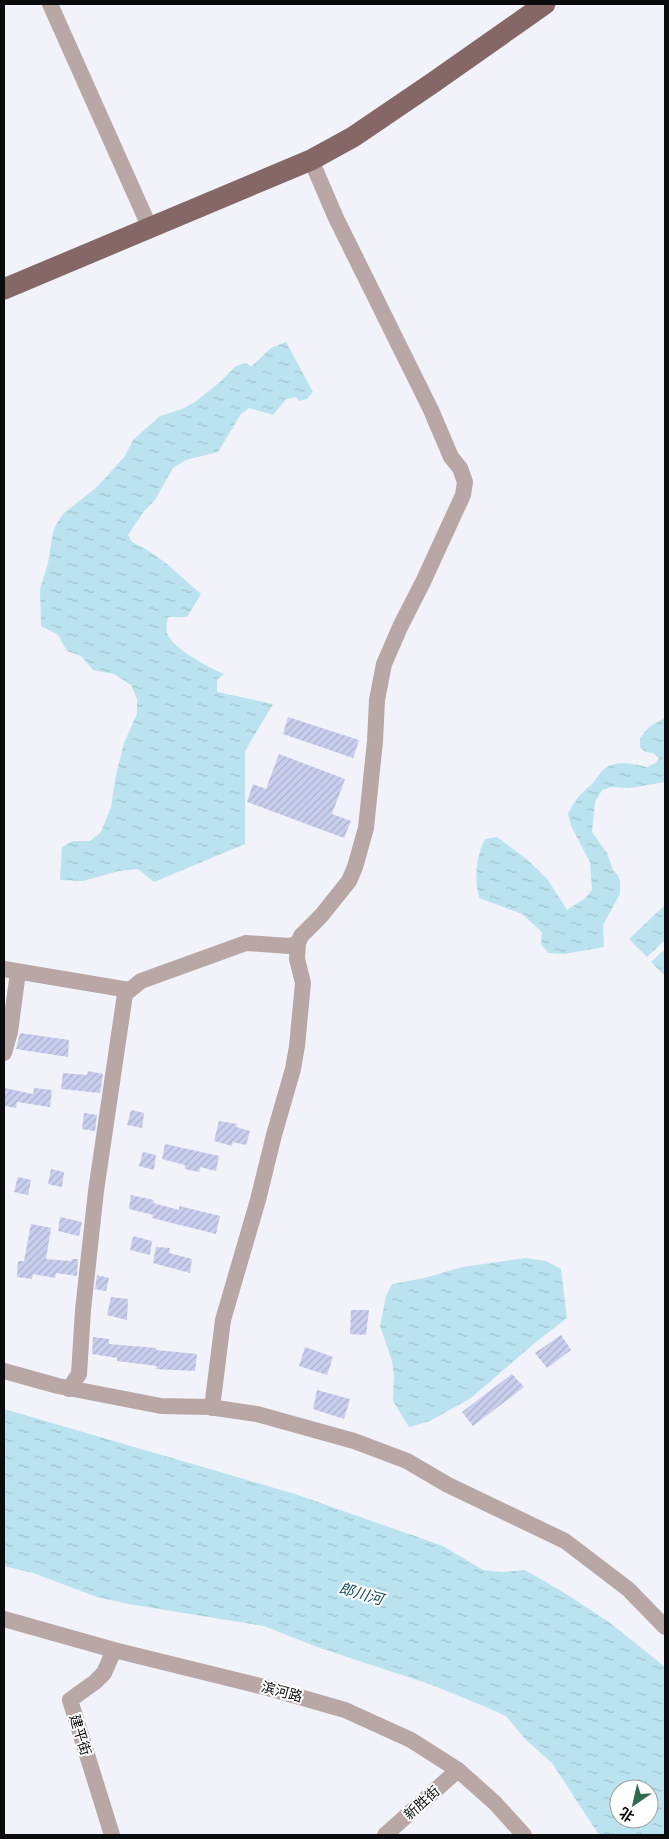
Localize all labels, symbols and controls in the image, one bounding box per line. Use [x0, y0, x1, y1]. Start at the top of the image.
water label: 郎川河 [337, 1579, 388, 1610]
street label: 滨河路 [260, 1678, 304, 1706]
street label: 建平街 [66, 1712, 94, 1758]
north arrow [609, 1779, 659, 1829]
street label: 新胜街 [401, 1783, 443, 1823]
text: 北 [616, 1803, 638, 1825]

